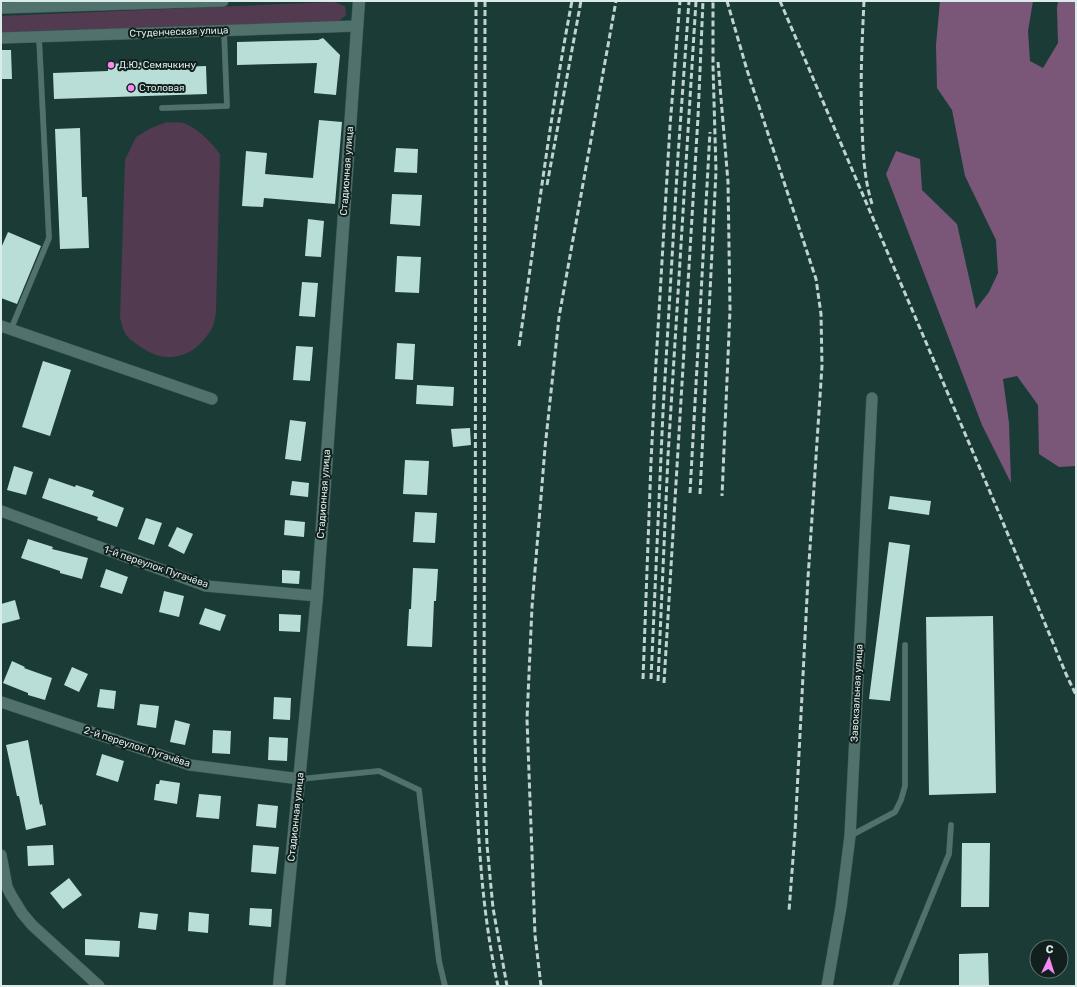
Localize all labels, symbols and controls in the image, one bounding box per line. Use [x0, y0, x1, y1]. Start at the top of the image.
street label: Студенческая улица [129, 24, 229, 40]
place label: Д.Ю. Семячкину [119, 59, 196, 71]
marker: Д.Ю. Семячкину [106, 60, 116, 70]
place label: Столовая [139, 82, 185, 94]
marker: Столовая [126, 83, 136, 93]
street label: Стадионная улица [338, 126, 356, 216]
street label: Стадионная улица [315, 449, 333, 539]
street label: 1-й переулок Пугачёва [102, 543, 210, 591]
street label: Завокзальная улица [848, 644, 866, 742]
street label: 2-й переулок Пугачёва [82, 724, 192, 770]
street label: Стадионная улица [285, 772, 307, 862]
north arrow [1029, 939, 1069, 979]
text: С [1045, 943, 1054, 956]

